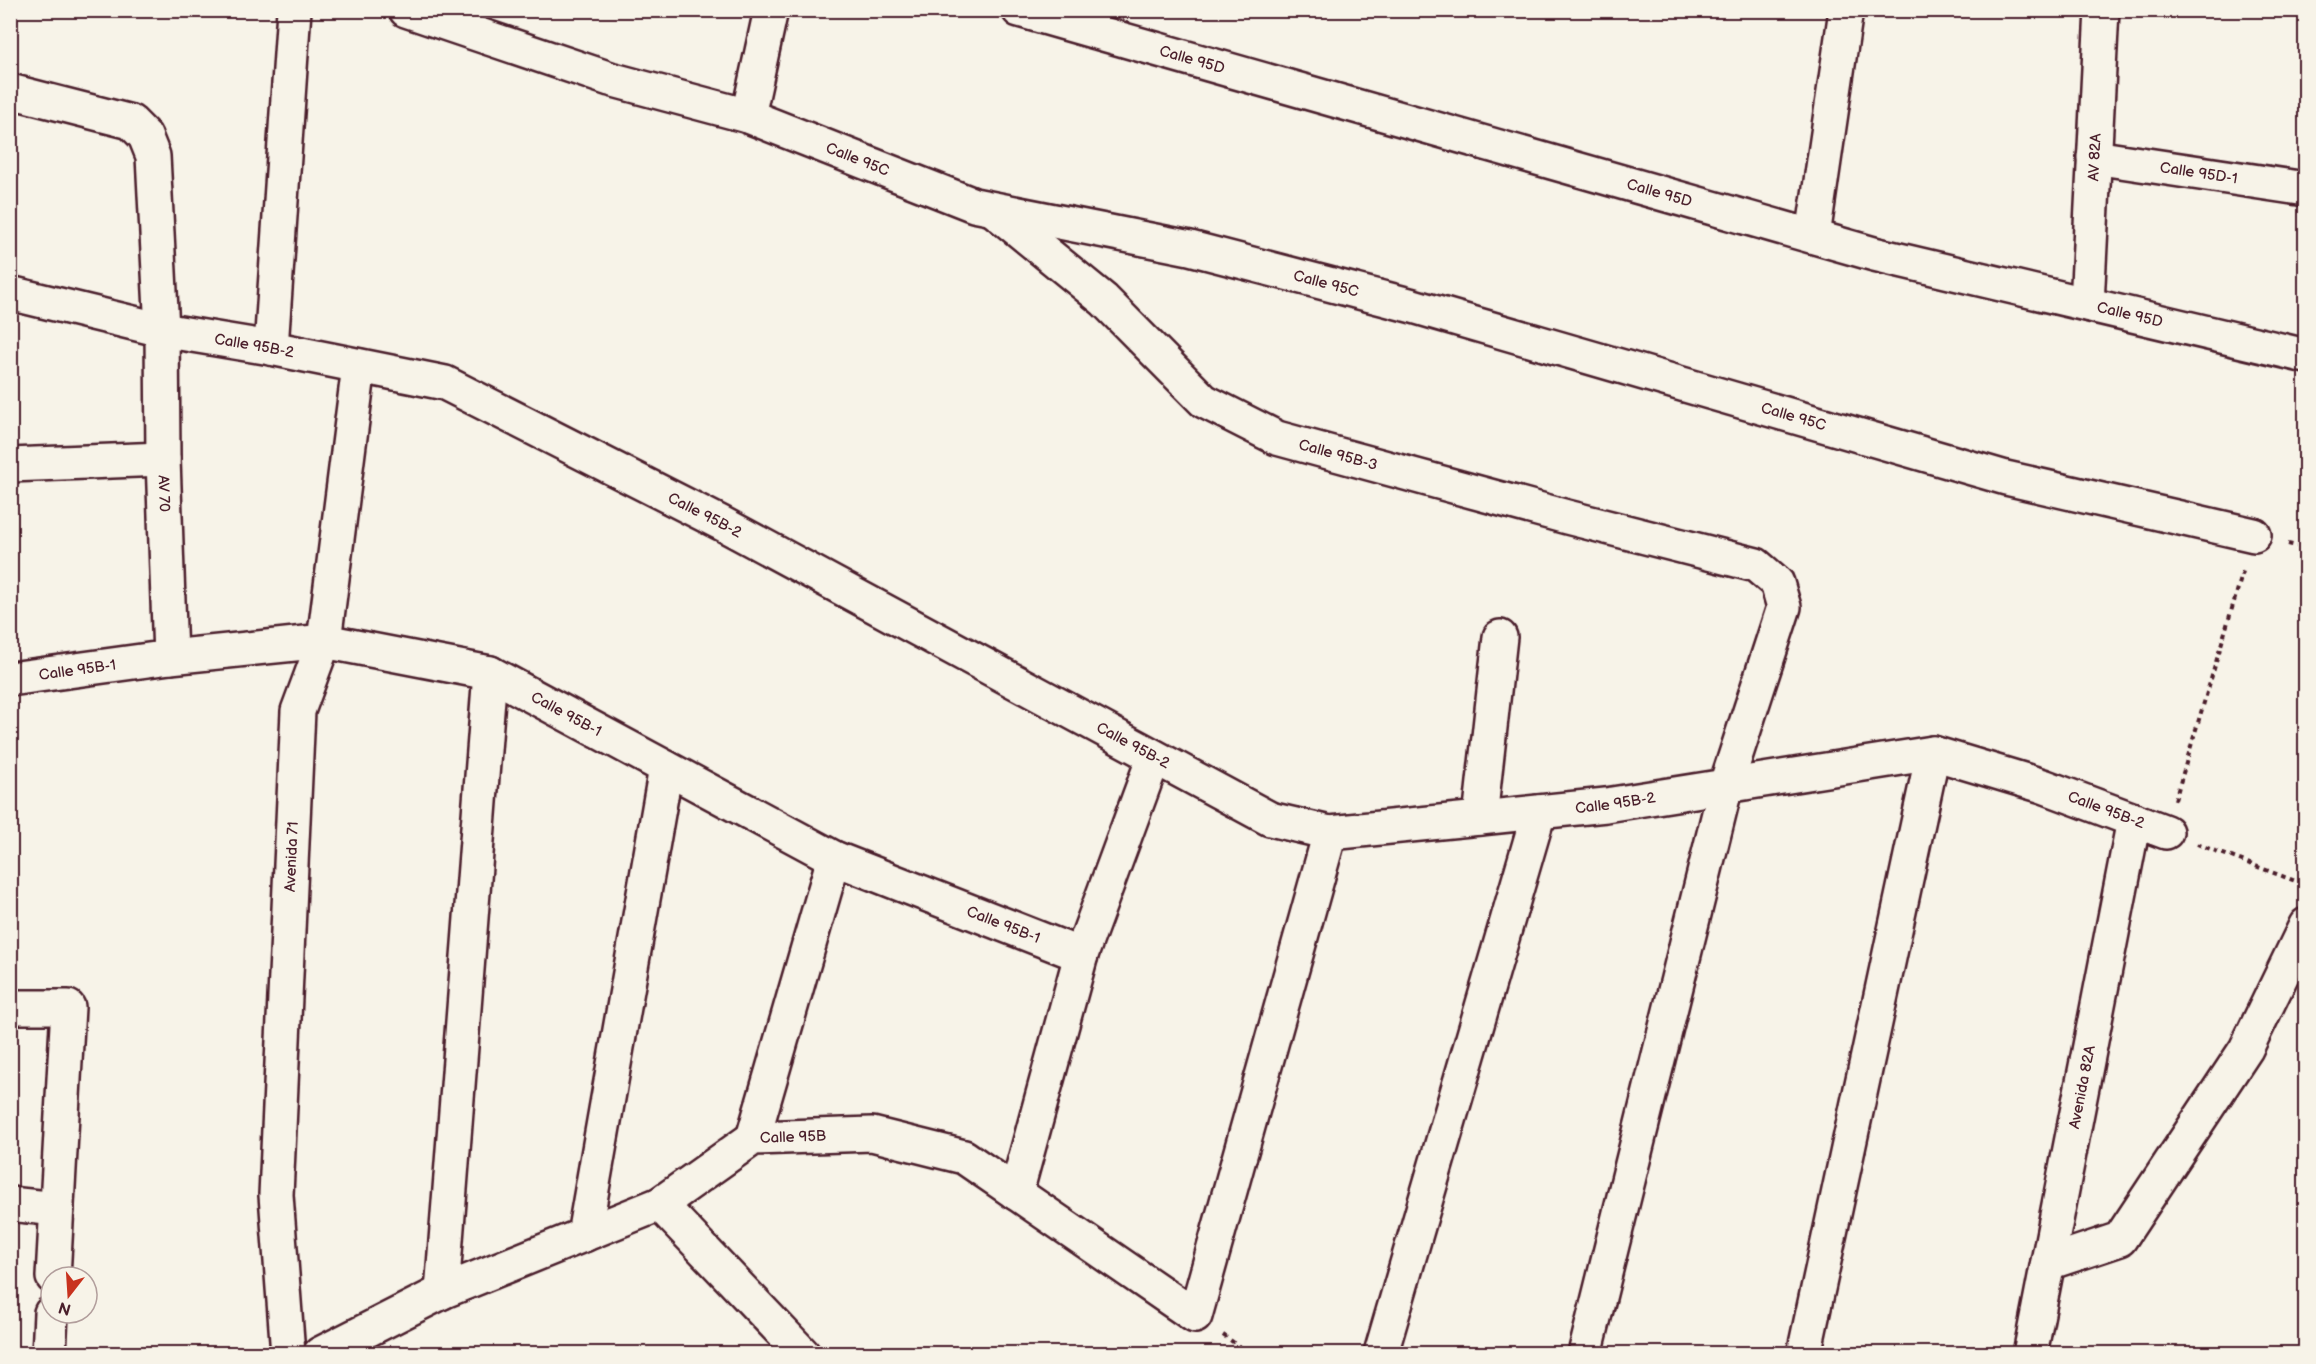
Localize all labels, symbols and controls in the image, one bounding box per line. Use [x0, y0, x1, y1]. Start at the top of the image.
street label: Calle 95D [1157, 42, 1227, 78]
street label: AV 82A [2084, 132, 2106, 182]
street label: Calle 95C [823, 139, 892, 181]
street label: Calle 95D-1 [2159, 158, 2239, 189]
street label: Calle 95D [1624, 175, 1694, 212]
street label: Calle 95C [1291, 266, 1361, 302]
street label: Calle 95D [2095, 298, 2165, 332]
street label: Calle 95B-2 [213, 330, 296, 362]
street label: Calle 95C [1759, 398, 1828, 435]
street label: Calle 95B-3 [1296, 435, 1380, 475]
street label: AV 70 [154, 475, 174, 513]
street label: Calle 95B-2 [665, 489, 745, 543]
street label: Calle 95B-1 [38, 656, 117, 685]
street label: Calle 95B-1 [527, 688, 605, 741]
street label: Calle 95B-2 [1093, 718, 1173, 773]
street label: Calle 95B-2 [2065, 787, 2147, 833]
street label: Calle 95B-2 [1574, 788, 1657, 818]
street label: Avenida 71 [281, 821, 303, 893]
street label: Calle 95B-1 [964, 902, 1043, 948]
street label: Avenida 82A [2065, 1043, 2100, 1130]
street label: Calle 95B [760, 1127, 826, 1148]
north arrow [39, 1265, 99, 1325]
text: N [57, 1297, 74, 1319]

